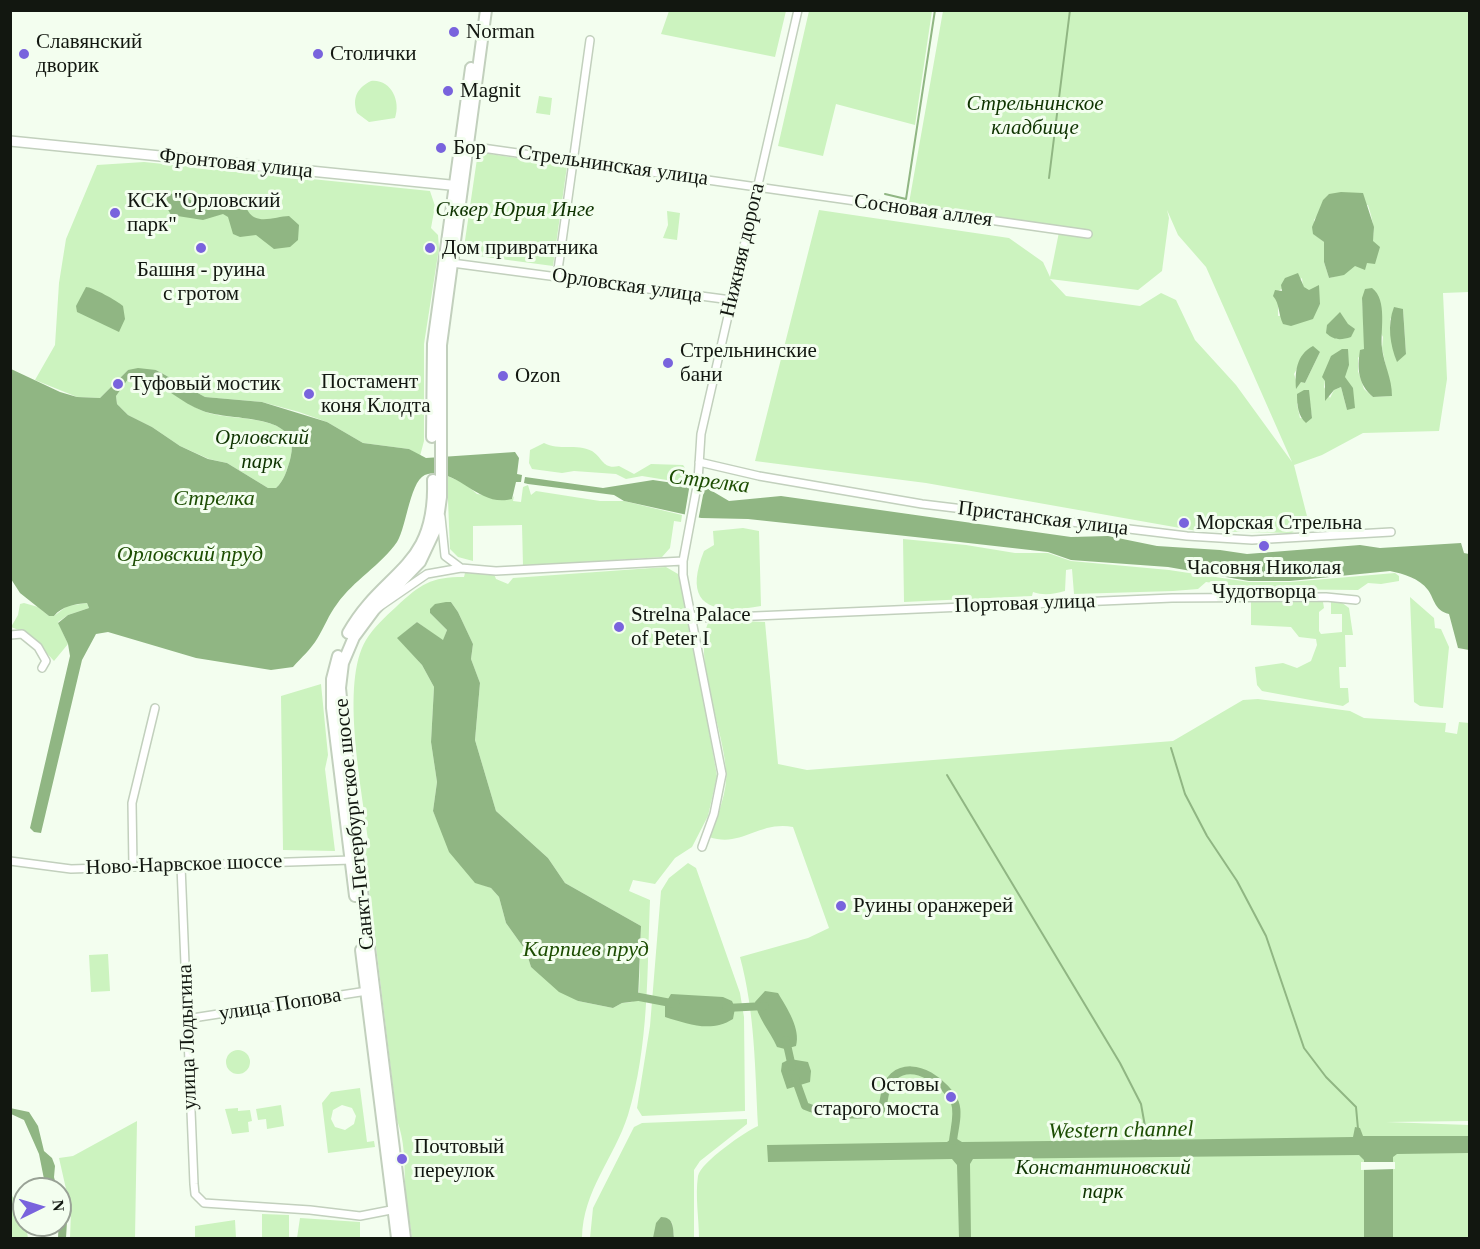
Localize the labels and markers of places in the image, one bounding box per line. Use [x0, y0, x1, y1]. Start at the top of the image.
place label: Norman [466, 19, 535, 45]
marker: Norman [447, 25, 461, 39]
place label: Славянский дворик [36, 29, 142, 79]
place label: Столички [330, 41, 417, 67]
marker: Славянский дворик [17, 47, 31, 61]
marker: Столички [311, 47, 325, 61]
place label: Magnit [460, 78, 521, 104]
marker: Magnit [441, 84, 455, 98]
place label: Бор [453, 135, 486, 161]
marker: Бор [434, 141, 448, 155]
place label: КСК "Орловский парк" [127, 188, 280, 238]
marker: КСК "Орловский парк" [108, 206, 122, 220]
place label: Дом привратника [442, 235, 598, 261]
marker: Башня - руина с гротом [194, 241, 208, 255]
marker: Дом привратника [423, 241, 437, 255]
place label: Башня - руина с гротом [137, 257, 265, 307]
place label: Стрельнинские бани [680, 338, 817, 388]
marker: Стрельнинские бани [661, 356, 675, 370]
place label: Ozon [515, 363, 560, 389]
place label: Постамент коня Клодта [321, 369, 431, 419]
marker: Ozon [496, 369, 510, 383]
place label: Туфовый мостик [130, 371, 281, 397]
marker: Туфовый мостик [111, 377, 125, 391]
marker: Постамент коня Клодта [302, 387, 316, 401]
place label: Морская Стрельна [1196, 510, 1362, 536]
marker: Морская Стрельна [1177, 516, 1191, 530]
marker: Часовня Николая Чудотворца [1257, 539, 1271, 553]
place label: Часовня Николая Чудотворца [1187, 555, 1341, 605]
place label: Strelna Palace of Peter I [631, 602, 751, 652]
marker: Strelna Palace of Peter I [612, 620, 626, 634]
place label: Руины оранжерей [853, 893, 1013, 919]
marker: Руины оранжерей [834, 899, 848, 913]
place label: Остовы старого моста [814, 1072, 939, 1122]
marker: Остовы старого моста [944, 1090, 958, 1104]
place label: Почтовый переулок [414, 1134, 504, 1184]
marker: Почтовый переулок [395, 1152, 409, 1166]

